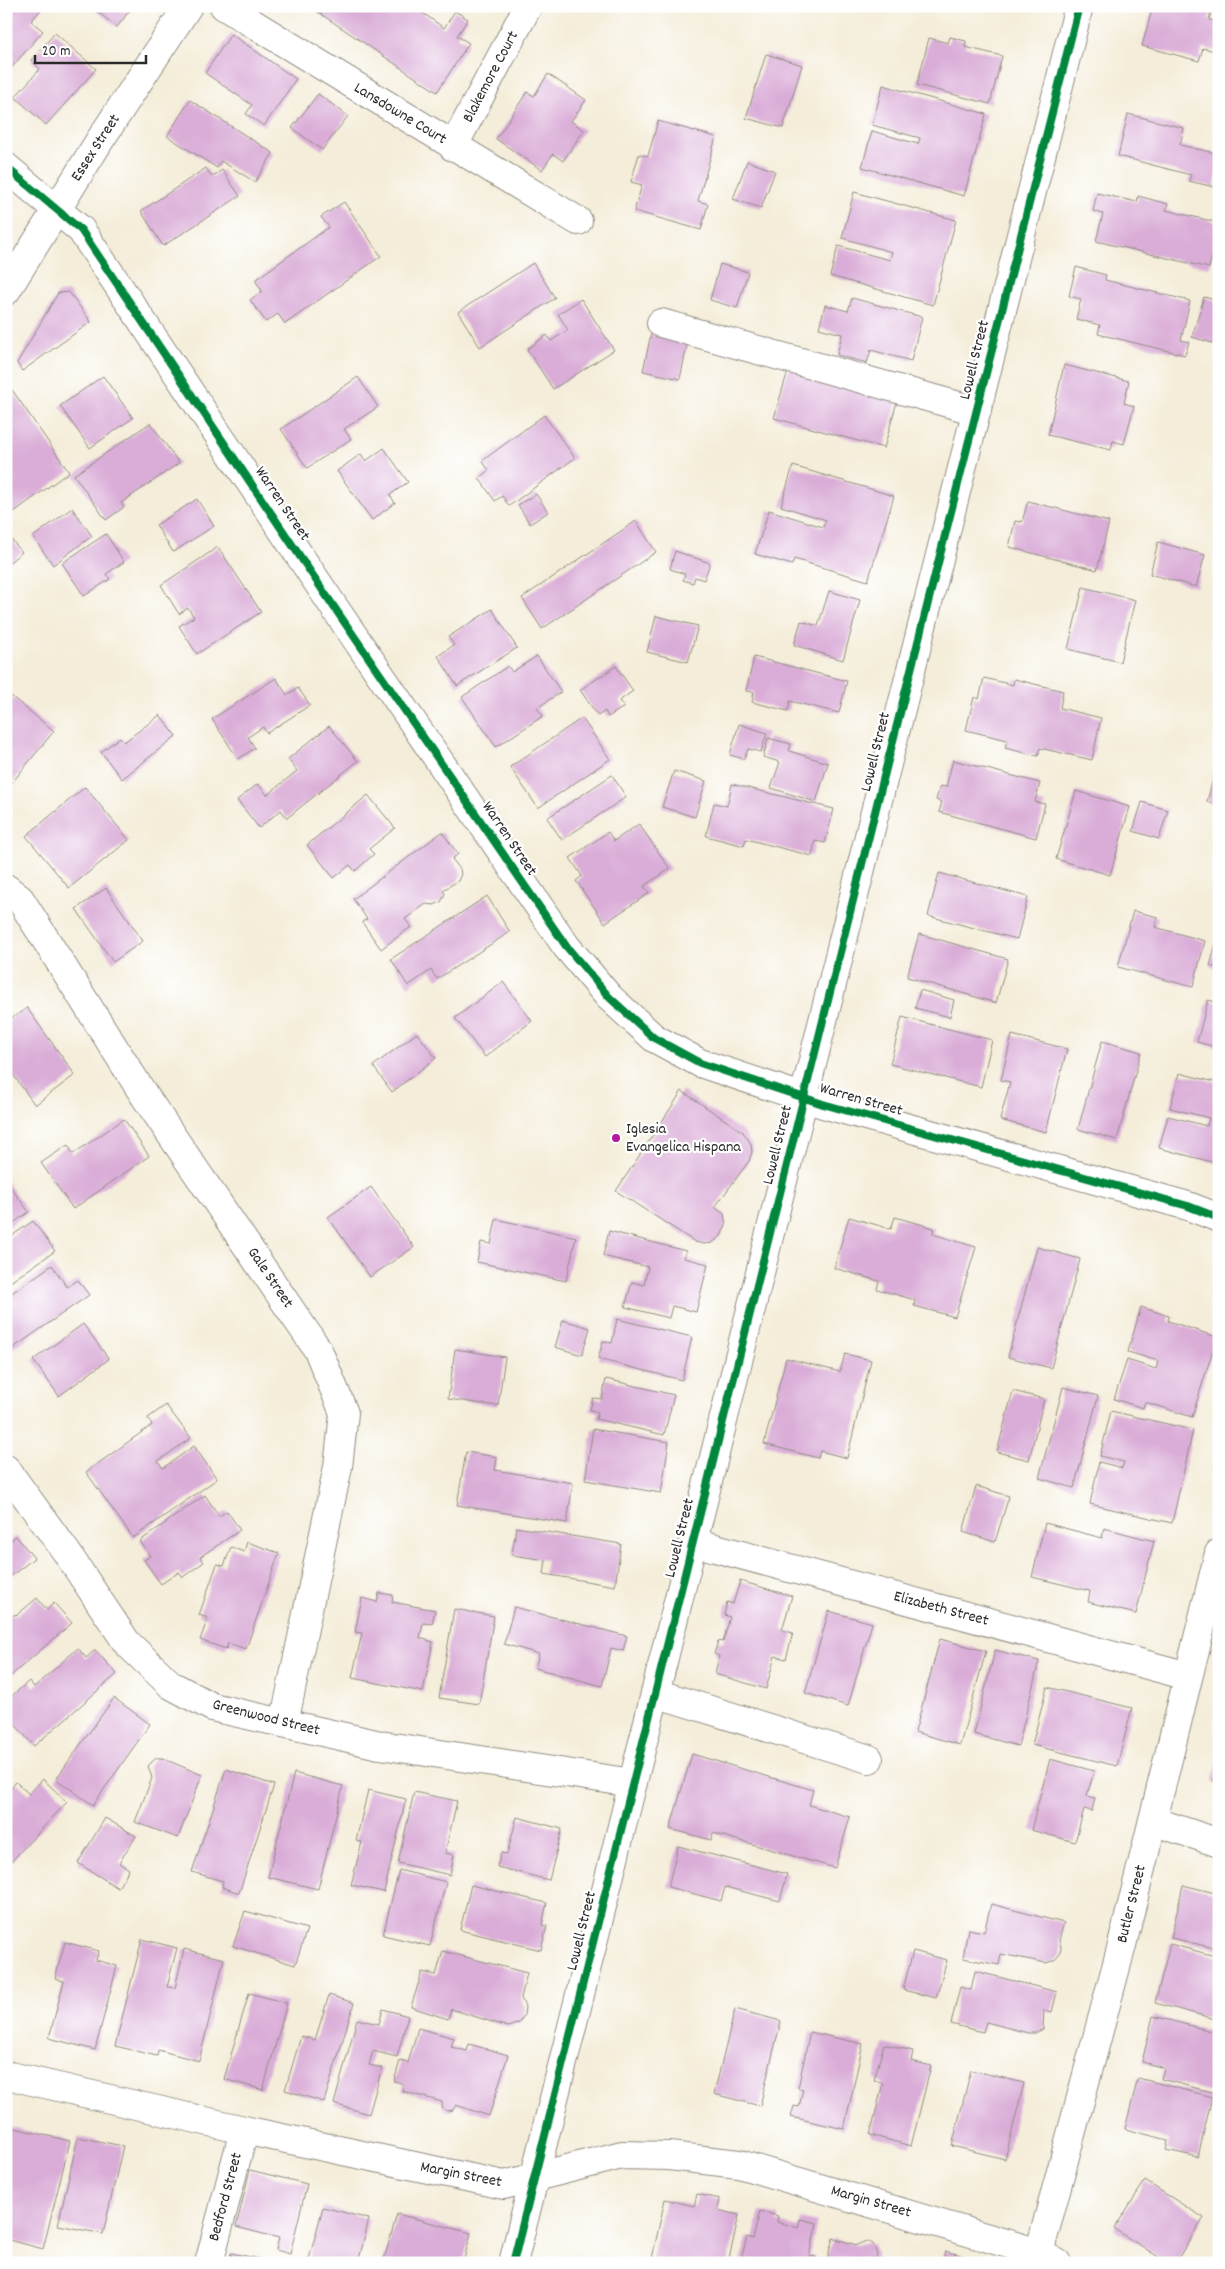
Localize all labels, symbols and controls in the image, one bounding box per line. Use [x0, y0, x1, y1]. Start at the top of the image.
street label: Blakemore Court [457, 27, 525, 127]
scale bar [35, 32, 146, 64]
text: 20 m [42, 41, 70, 63]
street label: Lansdowne Court [349, 77, 451, 151]
street label: Essex Street [66, 110, 126, 186]
street label: Lowell Street [954, 318, 996, 402]
street label: Warren Street [249, 462, 316, 546]
street label: Lowell Street [855, 710, 897, 794]
street label: Warren Street [476, 797, 543, 881]
street label: Warren Street [817, 1077, 905, 1123]
street label: Lowell Street [757, 1103, 799, 1187]
place label: Iglesia Evangelica Hispana [626, 1118, 741, 1159]
marker: Iglesia Evangelica Hispana [610, 1132, 622, 1144]
street label: Gale Street [241, 1243, 299, 1313]
street label: Lowell Street [659, 1496, 701, 1580]
street label: Elizabeth Street [891, 1585, 991, 1633]
street label: Greenwood Street [210, 1694, 322, 1742]
street label: Butler Street [1111, 1862, 1153, 1945]
street label: Lowell Street [561, 1889, 603, 1973]
street label: Bedford Street [203, 2150, 249, 2244]
street label: Margin Street [418, 2156, 504, 2194]
street label: Margin Street [828, 2180, 914, 2224]

